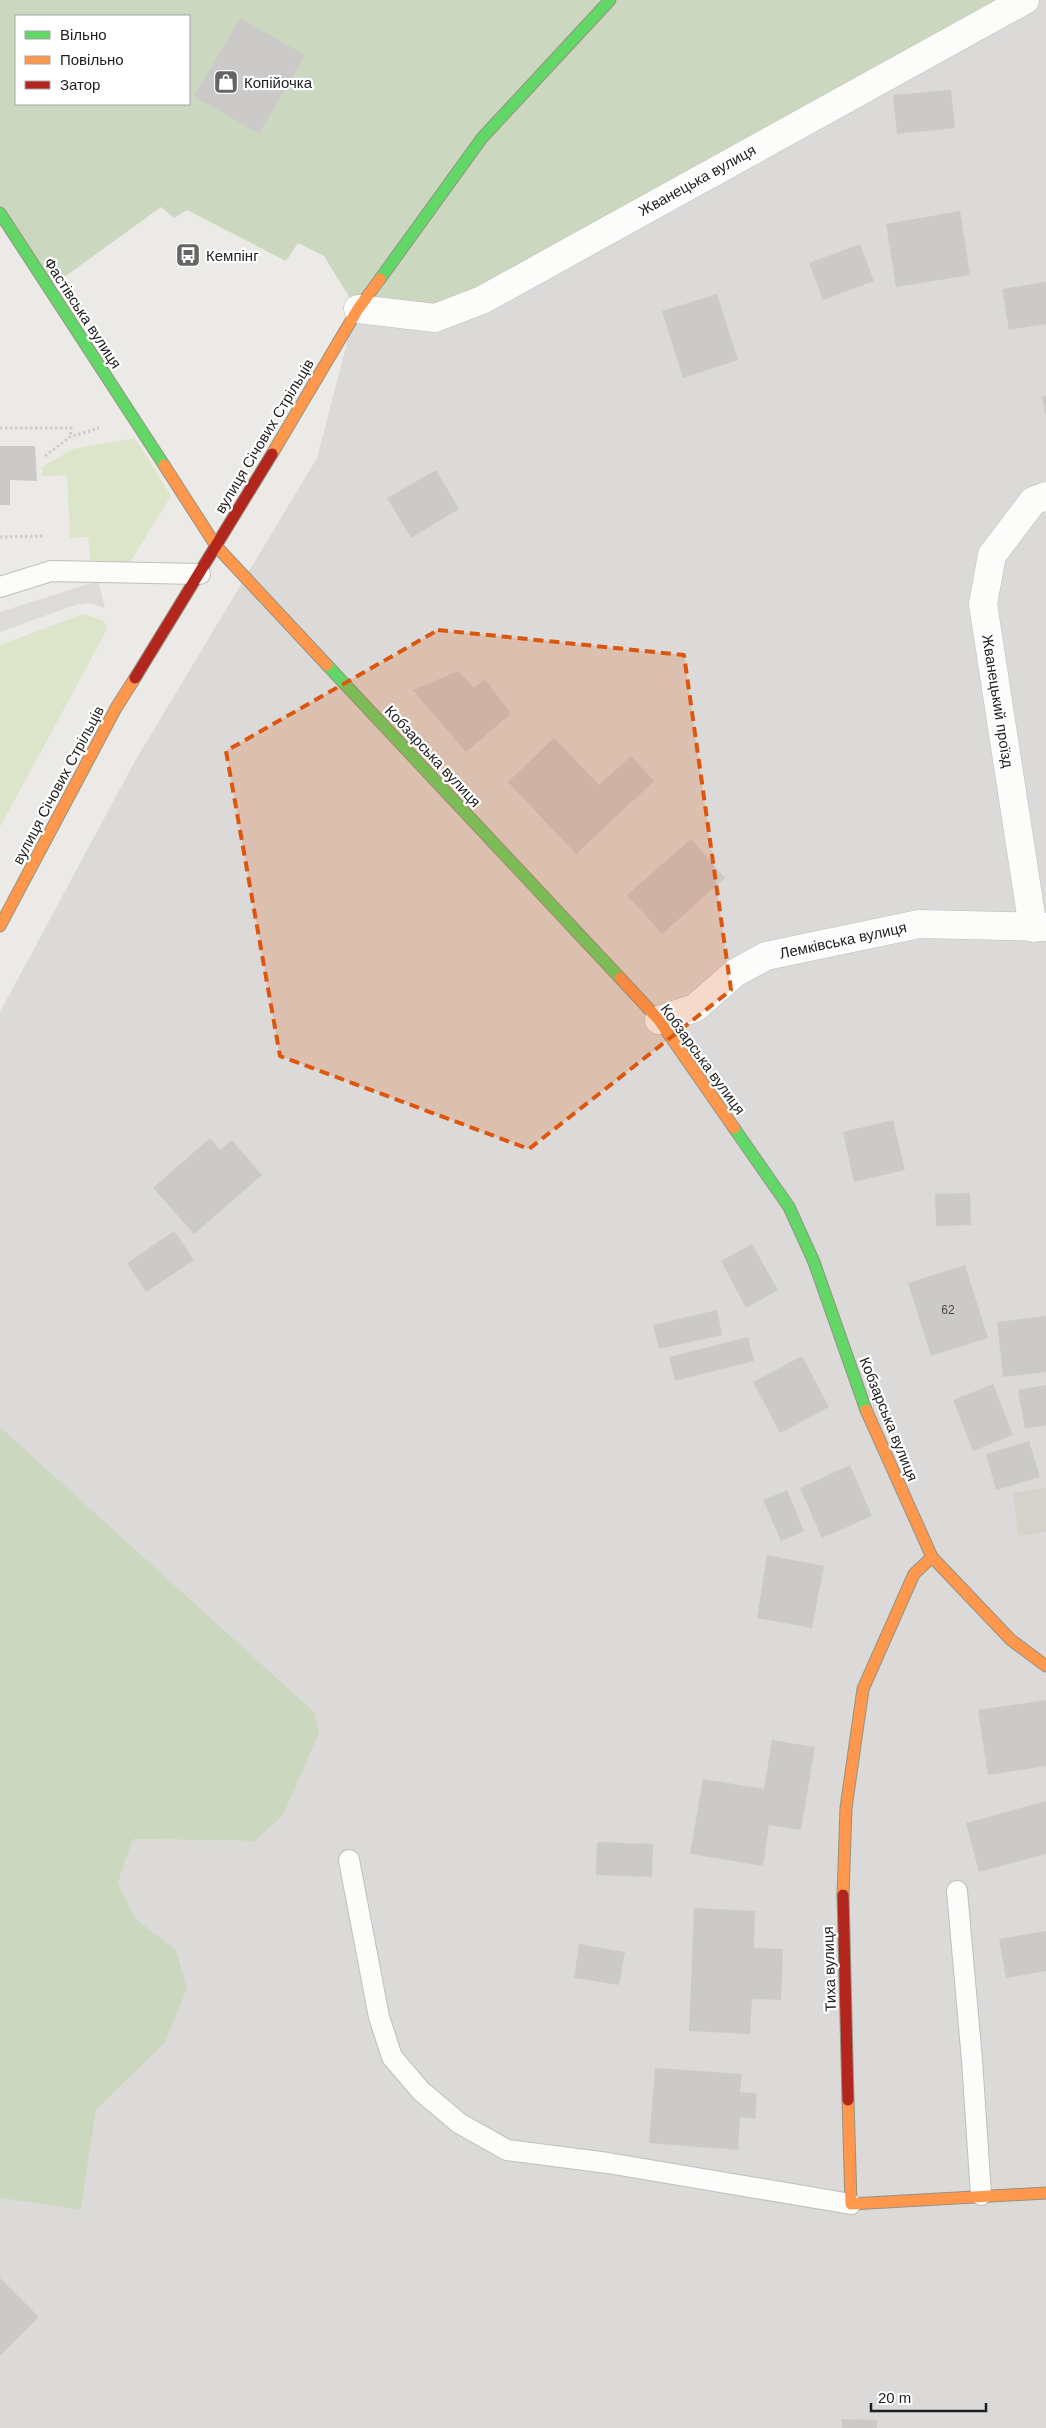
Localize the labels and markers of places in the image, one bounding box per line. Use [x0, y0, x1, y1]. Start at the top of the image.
shop icon: Копійочка [213, 69, 239, 95]
place label: Копійочка [244, 74, 313, 91]
bus stop icon: Кемпінг [175, 242, 201, 268]
place label: Кемпінг [206, 247, 259, 264]

